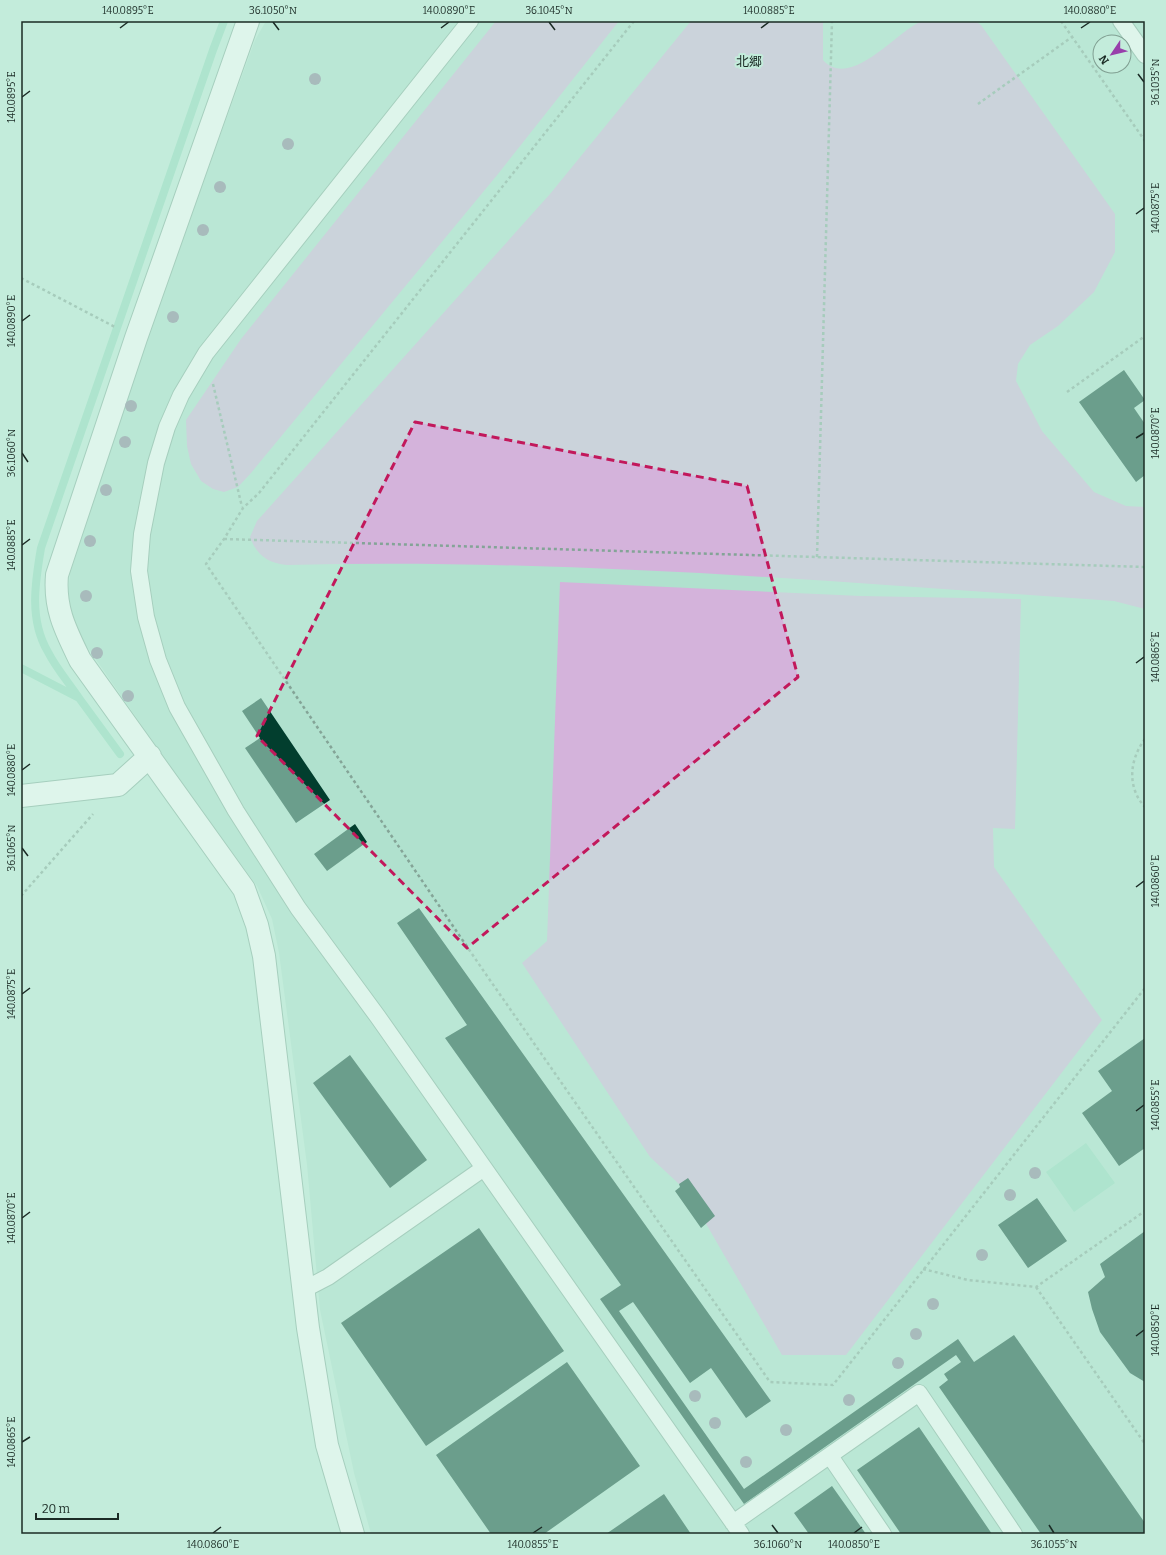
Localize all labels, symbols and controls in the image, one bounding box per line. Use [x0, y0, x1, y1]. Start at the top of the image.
text: 140.0895°E [102, 5, 154, 17]
text: 36.1050°N [249, 5, 297, 17]
text: 140.0890°E [423, 5, 475, 17]
text: 36.1045°N [525, 5, 573, 17]
text: 140.0885°E [743, 5, 795, 17]
text: 140.0880°E [1064, 5, 1116, 17]
north arrow [1092, 34, 1132, 74]
text: N [1096, 52, 1112, 67]
district label: 北郷 [736, 54, 762, 69]
text: 36.1035°N [1150, 58, 1162, 106]
text: 140.0895°E [6, 71, 18, 123]
text: 140.0875°E [1150, 183, 1162, 233]
text: 140.0890°E [6, 295, 18, 347]
text: 140.0870°E [1150, 407, 1162, 459]
text: 36.1060°N [6, 429, 18, 477]
text: 140.0885°E [6, 519, 18, 571]
text: 140.0865°E [1150, 631, 1162, 683]
text: 140.0880°E [6, 744, 18, 796]
text: 36.1065°N [6, 824, 18, 872]
text: 140.0860°E [1150, 855, 1162, 907]
text: 140.0875°E [6, 969, 18, 1019]
text: 140.0855°E [1150, 1080, 1162, 1130]
text: 140.0870°E [6, 1192, 18, 1244]
text: 140.0850°E [1150, 1304, 1162, 1356]
text: 140.0865°E [6, 1416, 18, 1468]
scale bar [36, 1495, 118, 1521]
text: 20 m [42, 1502, 71, 1516]
text: 140.0860°E [187, 1539, 239, 1551]
text: 140.0855°E [508, 1539, 558, 1551]
text: 36.1060°N [754, 1539, 802, 1551]
text: 140.0850°E [828, 1539, 880, 1551]
text: 36.1055°N [1031, 1539, 1077, 1551]

